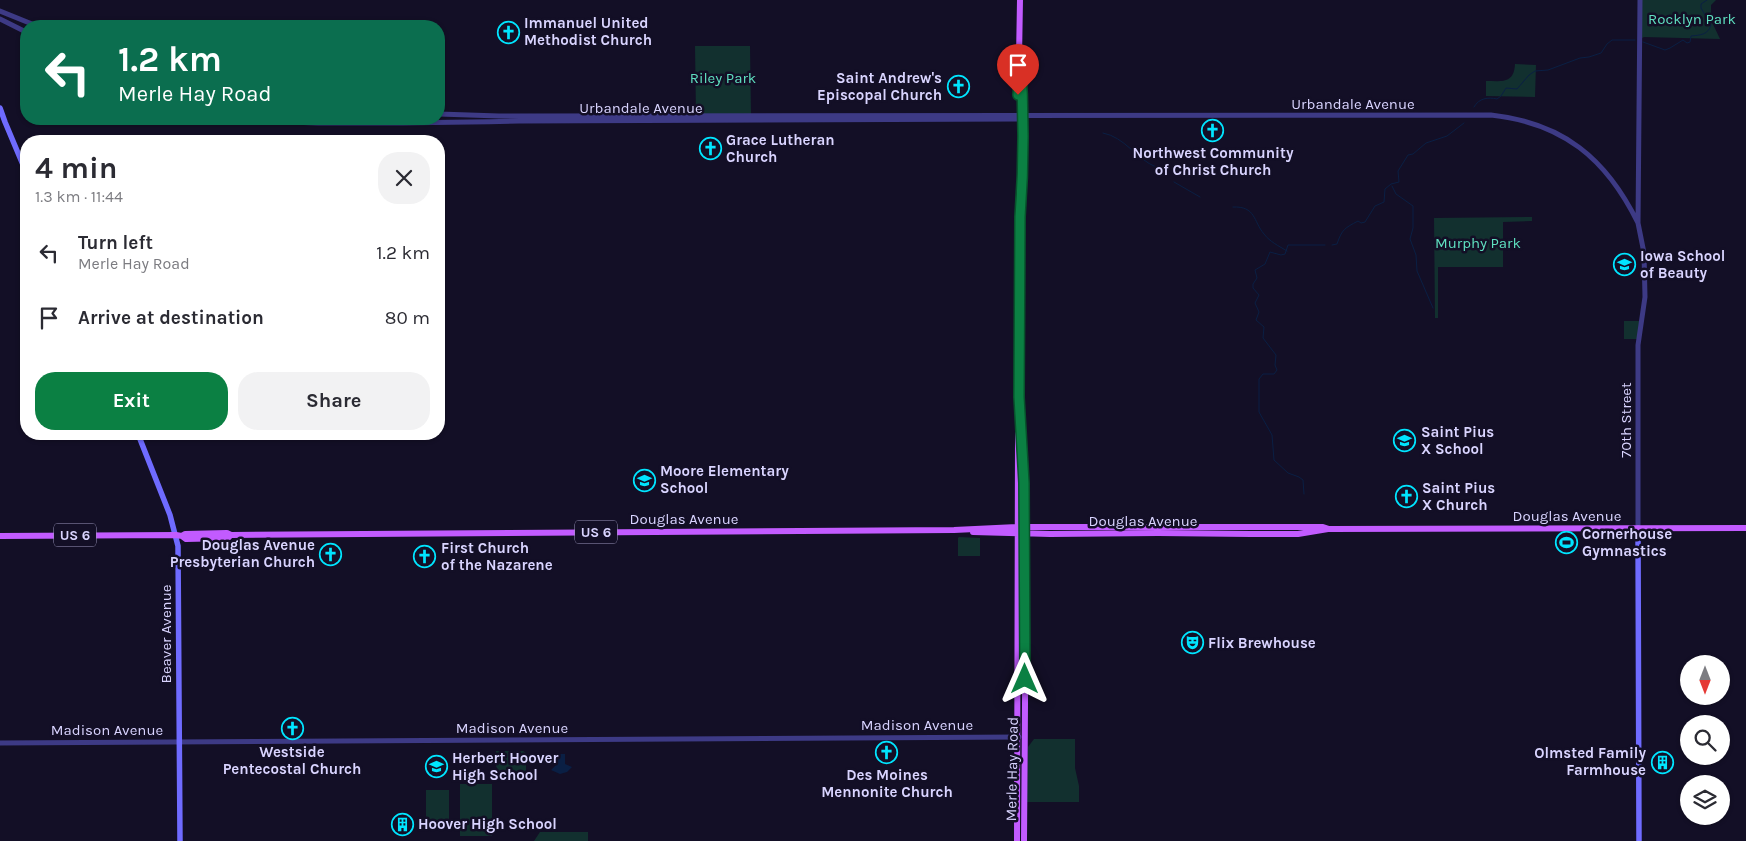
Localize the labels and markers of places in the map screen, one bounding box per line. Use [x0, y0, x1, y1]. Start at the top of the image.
place label: Immanuel United Methodist Church [524, 14, 652, 49]
church icon: Immanuel United Methodist Church [496, 20, 520, 44]
pin [997, 44, 1039, 95]
place label: Saint Andrew's Episcopal Church [817, 69, 942, 104]
church icon: Saint Andrew's Episcopal Church [946, 75, 970, 99]
church icon: Northwest Community of Christ Church [1201, 118, 1225, 142]
place label: Grace Lutheran Church [726, 131, 835, 166]
church icon: Grace Lutheran Church [698, 137, 722, 161]
place label: Northwest Community of Christ Church [1133, 144, 1294, 179]
place label: Iowa School of Beauty [1640, 247, 1725, 282]
school or university icon: Iowa School of Beauty [1612, 253, 1636, 277]
place label: Saint Pius X School [1421, 423, 1494, 458]
school or university icon: Saint Pius X School [1393, 429, 1417, 453]
place label: Moore Elementary School [660, 462, 789, 497]
school or university icon: Moore Elementary School [632, 468, 656, 492]
place label: Saint Pius X Church [1422, 479, 1495, 514]
church icon: Saint Pius X Church [1394, 485, 1418, 509]
place label: Cornerhouse Gymnastics [1582, 525, 1672, 560]
sports icon: Cornerhouse Gymnastics [1554, 531, 1578, 555]
place label: Douglas Avenue Presbyterian Church [170, 536, 315, 571]
place label: First Church of the Nazarene [441, 539, 553, 574]
church icon: Douglas Avenue Presbyterian Church [319, 542, 343, 566]
church icon: First Church of the Nazarene [413, 545, 437, 569]
theatre icon: Flix Brewhouse [1180, 631, 1204, 655]
place label: Flix Brewhouse [1208, 634, 1316, 652]
church icon: Westside Pentecostal Church [280, 717, 304, 741]
church icon: Des Moines Mennonite Church [875, 740, 899, 764]
place label: Westside Pentecostal Church [223, 743, 361, 778]
place label: Olmsted Family Farmhouse [1534, 744, 1646, 779]
place label: Herbert Hoover High School [452, 749, 558, 784]
building icon: Olmsted Family Farmhouse [1650, 750, 1674, 774]
school or university icon: Herbert Hoover High School [424, 755, 448, 779]
place label: Des Moines Mennonite Church [821, 766, 953, 801]
building icon: Hoover High School [390, 812, 414, 836]
place label: Hoover High School [418, 815, 557, 833]

